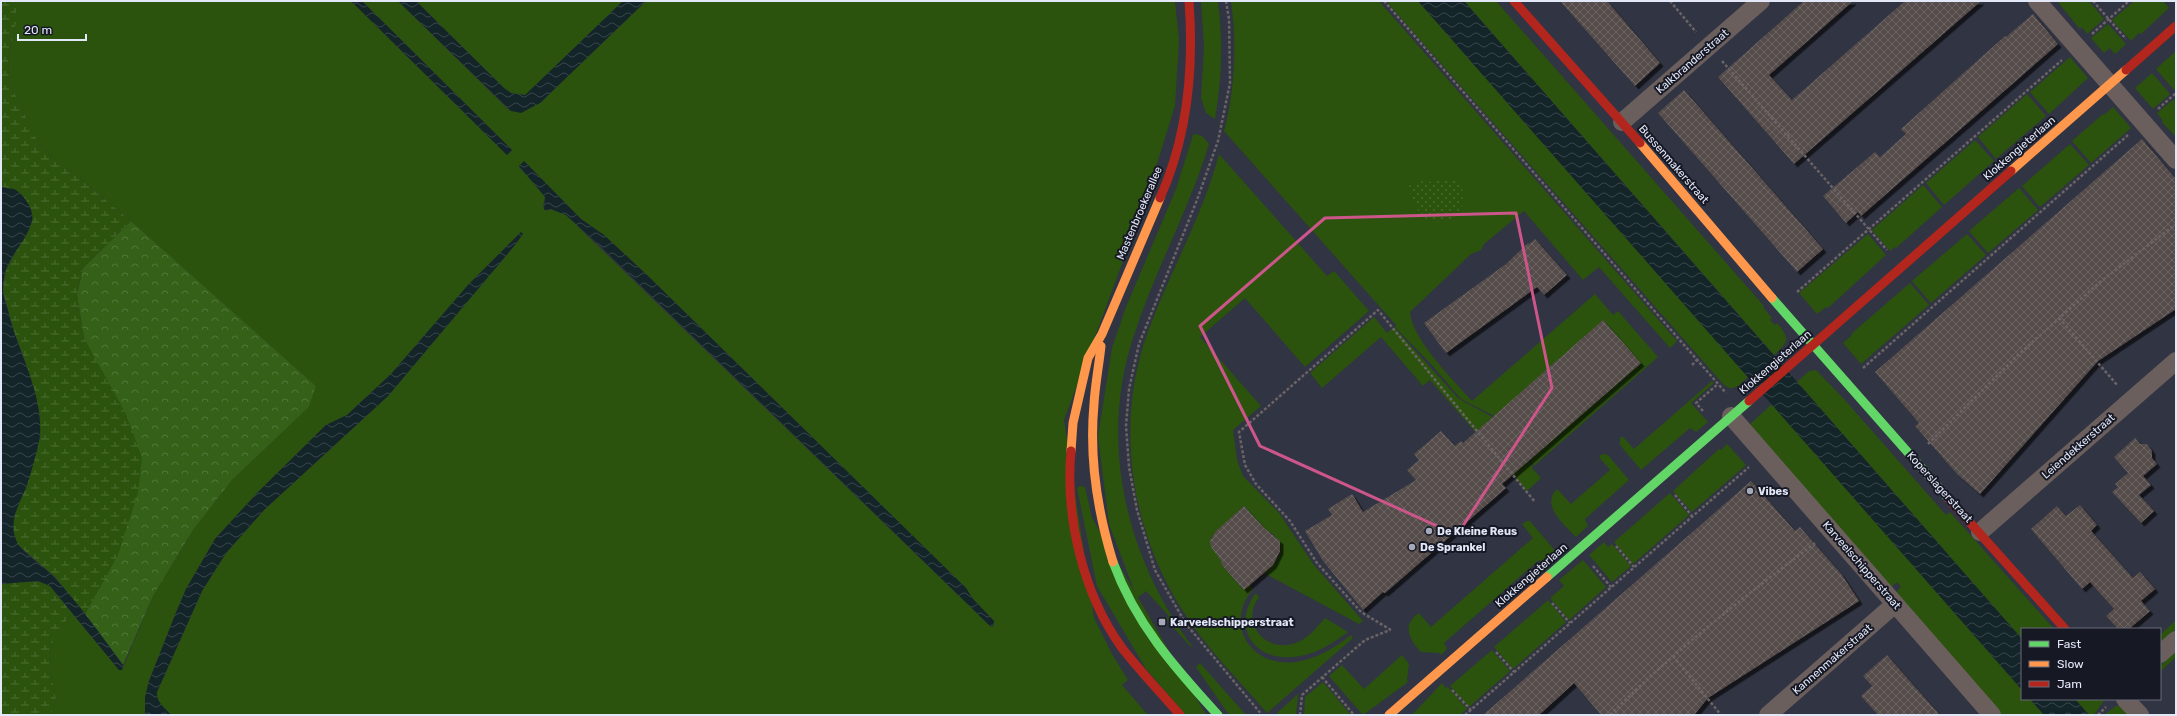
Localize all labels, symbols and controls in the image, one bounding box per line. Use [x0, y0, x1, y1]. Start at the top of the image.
scale bar [18, 16, 86, 42]
text: 20 m [24, 23, 52, 37]
street label: Kalkbranderstraat [1653, 26, 1732, 96]
street label: Klokkengieterlaan [1981, 114, 2058, 183]
street label: Bussenmakerstraat [1636, 122, 1712, 207]
street label: Mastenbroekerallee [1114, 165, 1165, 262]
street label: Klokkengieterlaan [1737, 328, 1814, 397]
street label: Leiendekkerstraat [2039, 411, 2118, 482]
street label: Koperslagerstraat [1904, 449, 1975, 526]
place label: Vibes [1758, 485, 1788, 498]
marker: Vibes [1745, 486, 1755, 496]
street label: Karveelschipperstraat [1820, 519, 1904, 613]
place label: De Kleine Reus [1437, 525, 1517, 538]
marker: De Kleine Reus [1424, 526, 1434, 536]
place label: De Sprankel [1420, 541, 1485, 554]
street label: Klokkengieterlaan [1493, 541, 1570, 610]
marker: De Sprankel [1407, 542, 1417, 552]
place label: Karveelschipperstraat [1170, 616, 1294, 629]
marker: Karveelschipperstraat [1157, 617, 1167, 627]
street label: Kannenmakerstraat [1790, 621, 1875, 697]
legend [2021, 628, 2161, 700]
text: Fast [2057, 637, 2081, 651]
text: Slow [2057, 657, 2084, 671]
text: Jam [2057, 677, 2082, 691]

